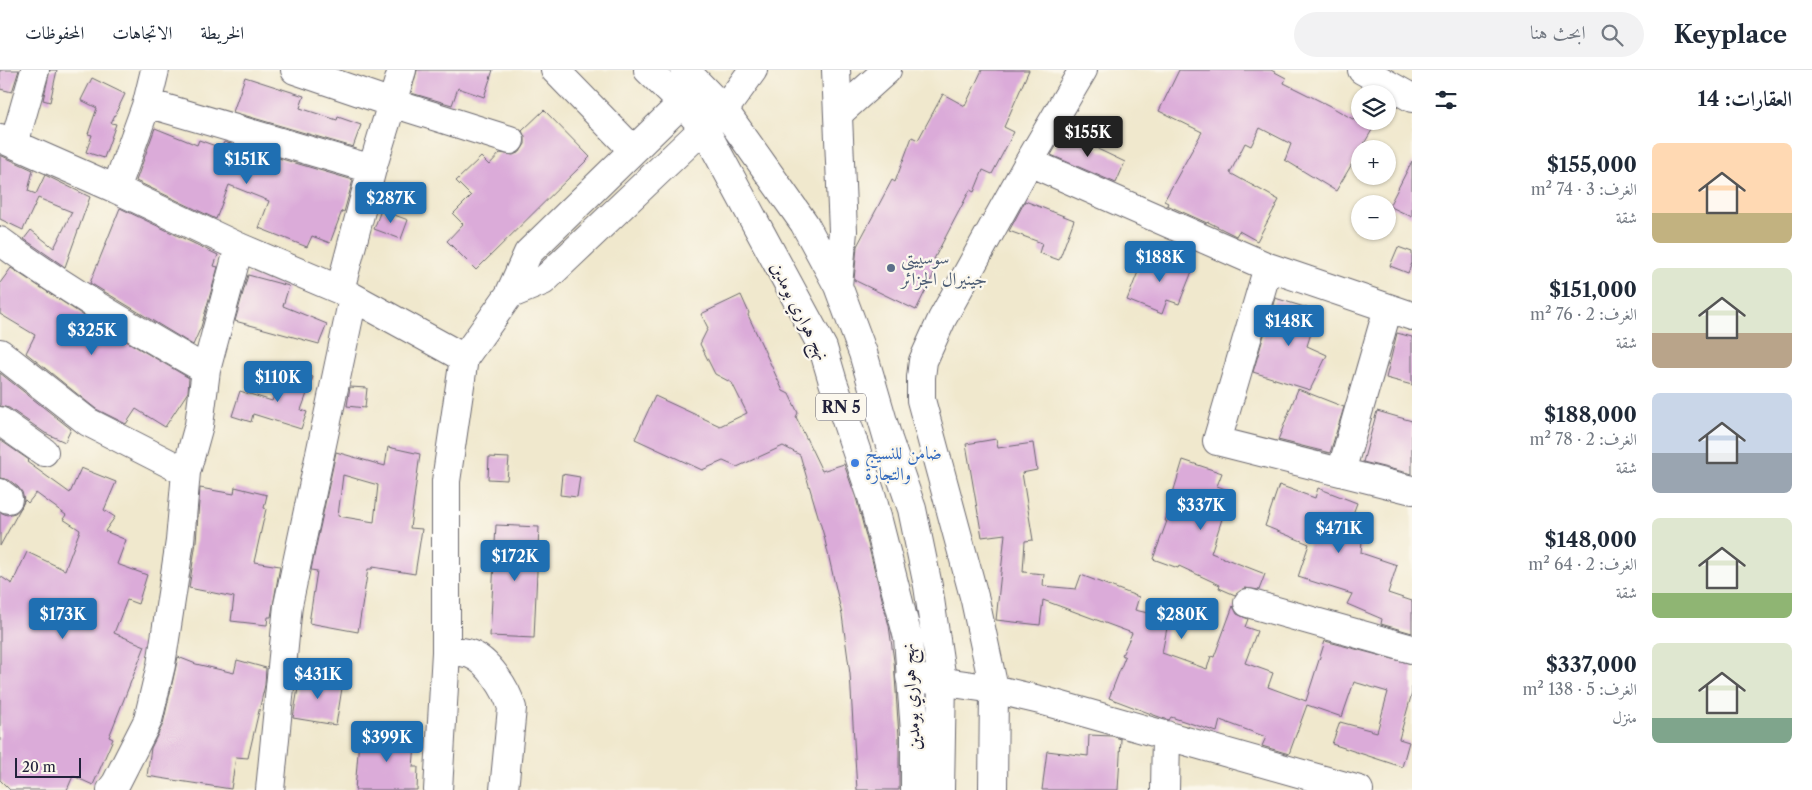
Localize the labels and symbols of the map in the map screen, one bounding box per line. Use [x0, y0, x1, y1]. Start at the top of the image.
pin: $155K [1053, 116, 1123, 158]
pin: $151K [212, 142, 282, 185]
pin: $287K [356, 182, 426, 224]
pin: $188K [1125, 240, 1195, 283]
place label: سوسييتي جينيرال الجزائر [899, 247, 987, 291]
street label: نهج هواري بومدين [761, 258, 834, 366]
marker: سوسييتي جينيرال الجزائر [885, 262, 897, 274]
pin: $148K [1254, 304, 1324, 347]
pin: $325K [57, 314, 127, 356]
pin: $110K [243, 360, 313, 403]
road number: RN 5 [816, 394, 866, 421]
place label: ضامن للنسيج والتجارة [865, 442, 942, 485]
marker: ضامن للنسيج والتجارة [849, 457, 861, 469]
pin: $337K [1166, 488, 1236, 531]
pin: $471K [1304, 512, 1374, 554]
pin: $172K [480, 540, 550, 582]
pin: $173K [28, 598, 98, 640]
pin: $280K [1147, 598, 1217, 640]
street label: نهج هواري بومدين [896, 642, 931, 751]
pin: $431K [283, 658, 353, 700]
pin: $399K [352, 720, 422, 763]
scale bar [15, 755, 81, 778]

